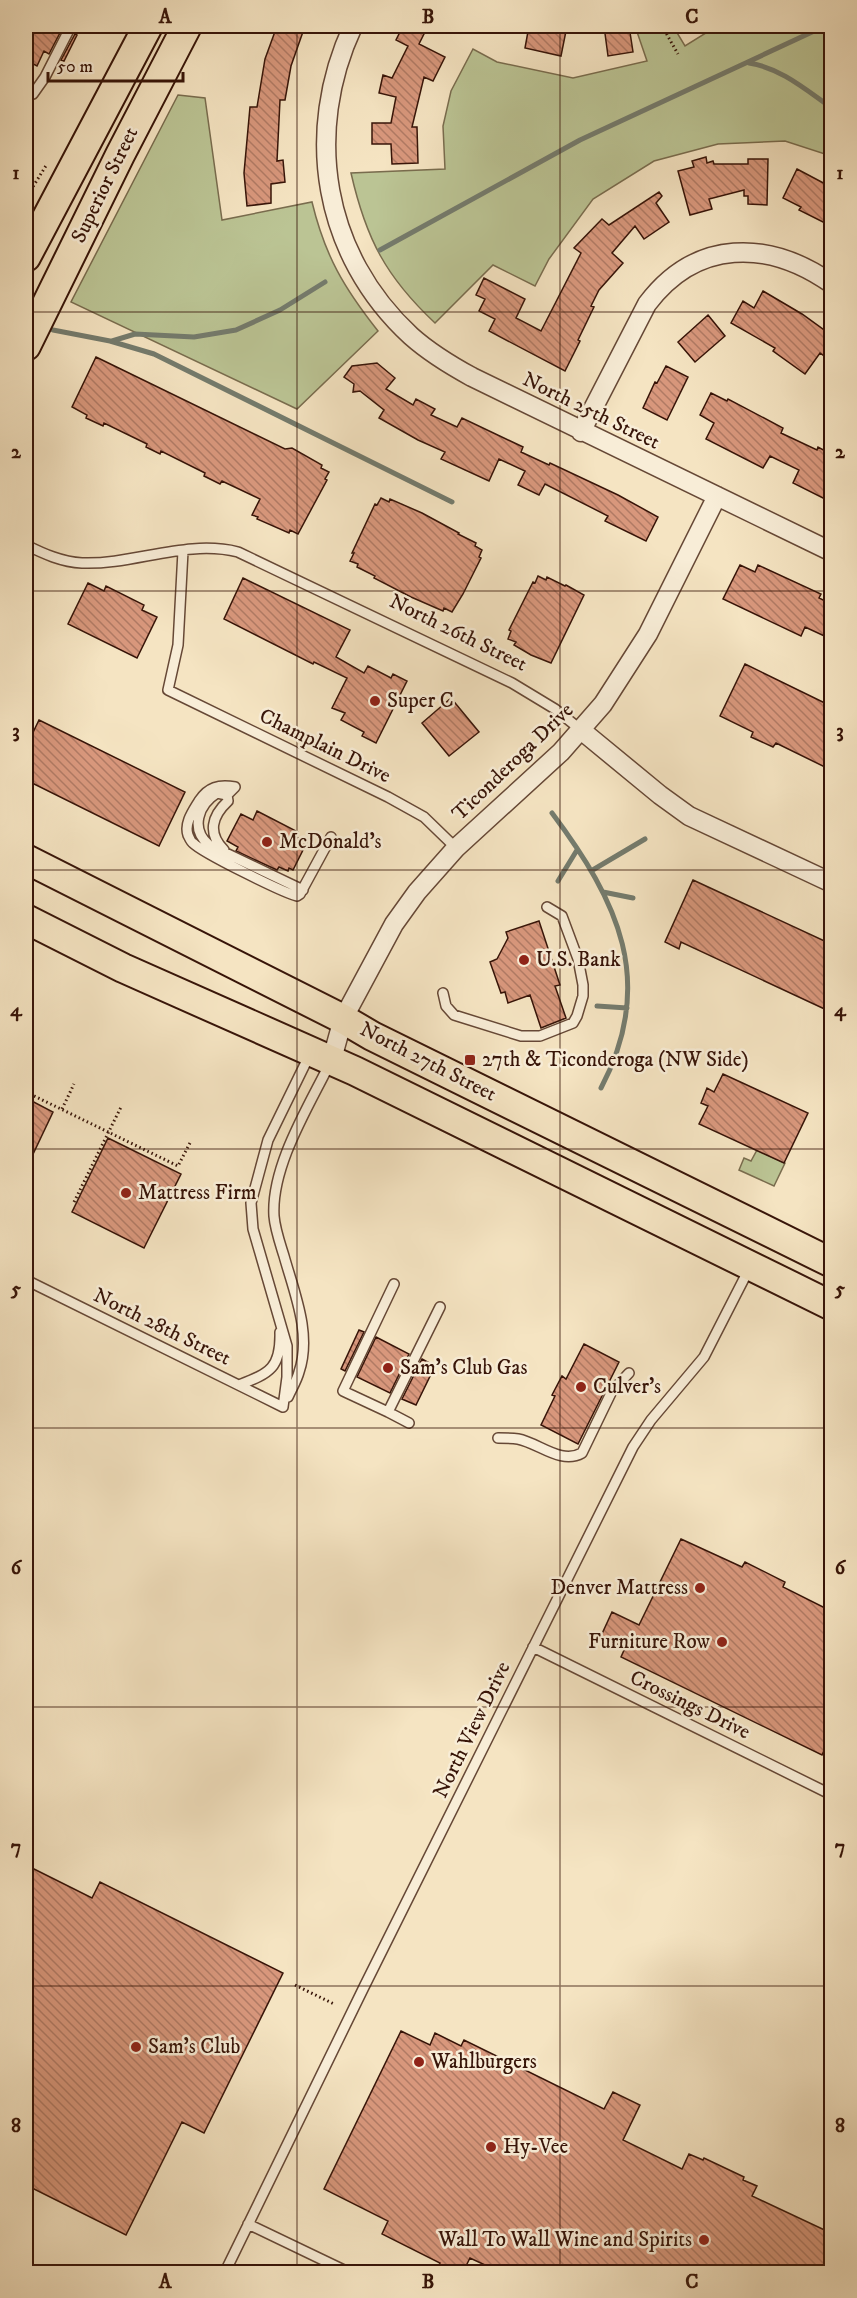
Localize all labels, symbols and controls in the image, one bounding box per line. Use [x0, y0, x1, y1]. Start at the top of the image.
text: A [158, 5, 173, 30]
text: B [422, 5, 434, 30]
text: C [685, 5, 699, 30]
scale bar [48, 45, 183, 83]
text: 50 m [57, 56, 93, 78]
street label: Superior Street [66, 123, 144, 247]
text: 1 [12, 161, 20, 186]
text: 1 [836, 161, 844, 186]
street label: North 25th Street [518, 367, 664, 456]
text: 2 [11, 440, 22, 465]
text: 2 [835, 440, 846, 465]
street label: North 26th Street [385, 588, 531, 678]
place label: Super C [387, 688, 454, 714]
marker: Super C [368, 694, 382, 708]
street label: Ticonderoga Drive [447, 697, 579, 827]
street label: Champlain Drive [255, 703, 395, 789]
text: 3 [12, 719, 20, 744]
text: 3 [836, 719, 844, 744]
place label: McDonald's [279, 829, 382, 855]
marker: McDonald's [260, 835, 274, 849]
place label: U.S. Bank [536, 947, 621, 973]
marker: U.S. Bank [517, 953, 531, 967]
text: 4 [10, 998, 23, 1023]
text: 4 [834, 998, 847, 1023]
street label: North 27th Street [355, 1016, 501, 1108]
place label: 27th & Ticonderoga (NW Side) [482, 1047, 749, 1073]
marker: 27th & Ticonderoga (NW Side) [463, 1053, 477, 1067]
place label: Mattress Firm [138, 1180, 257, 1206]
marker: Mattress Firm [119, 1186, 133, 1200]
text: 5 [10, 1277, 21, 1302]
text: 5 [834, 1277, 845, 1302]
street label: North 28th Street [89, 1282, 235, 1372]
place label: Sam's Club Gas [400, 1355, 527, 1381]
marker: Sam's Club Gas [381, 1361, 395, 1375]
place label: Culver's [593, 1374, 661, 1400]
marker: Culver's [574, 1380, 588, 1394]
text: 6 [11, 1556, 23, 1581]
text: 6 [835, 1556, 847, 1581]
place label: Denver Mattress [550, 1575, 688, 1601]
marker: Denver Mattress [693, 1581, 707, 1595]
place label: Furniture Row [588, 1629, 711, 1655]
marker: Furniture Row [715, 1635, 729, 1649]
street label: North View Drive [428, 1657, 516, 1803]
street label: Crossings Drive [626, 1665, 755, 1745]
text: 7 [11, 1835, 21, 1860]
text: 7 [835, 1835, 845, 1860]
place label: Sam's Club [148, 2034, 241, 2060]
marker: Sam's Club [129, 2040, 143, 2054]
place label: Wahlburgers [430, 2049, 537, 2075]
marker: Wahlburgers [412, 2055, 426, 2069]
text: 8 [11, 2114, 21, 2139]
text: 8 [835, 2114, 845, 2139]
place label: Hy-Vee [503, 2134, 569, 2160]
marker: Hy-Vee [484, 2140, 498, 2154]
place label: Wall To Wall Wine and Spirits [437, 2227, 692, 2253]
marker: Wall To Wall Wine and Spirits [697, 2233, 711, 2247]
text: A [158, 2270, 173, 2295]
text: B [422, 2270, 434, 2295]
text: C [685, 2270, 699, 2295]

